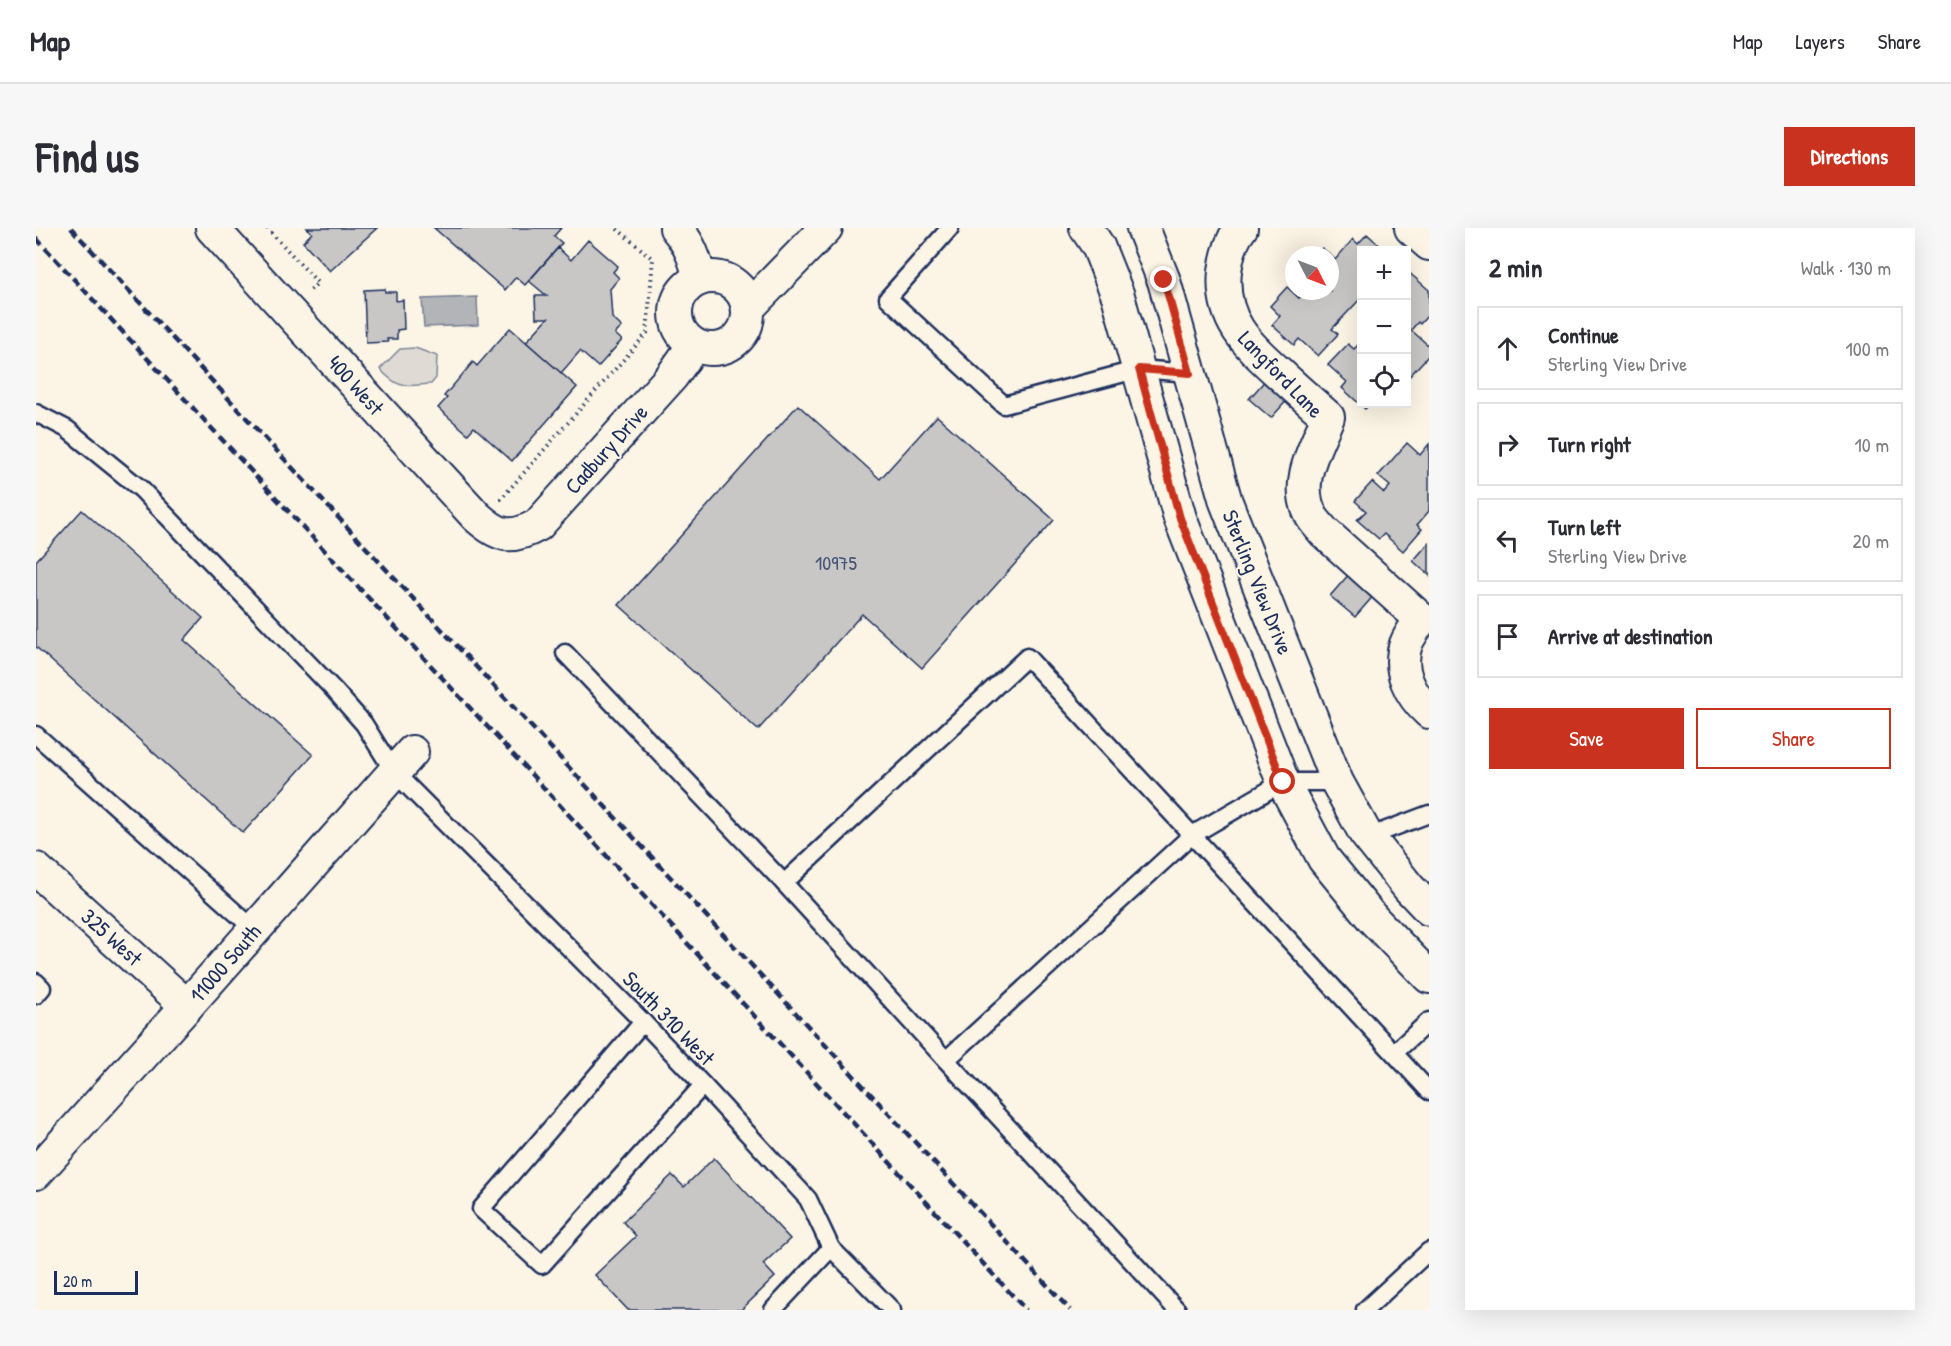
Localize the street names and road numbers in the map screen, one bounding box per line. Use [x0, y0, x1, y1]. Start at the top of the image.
street label: Langford Lane [1232, 324, 1330, 424]
street label: 400 West [321, 348, 391, 422]
street label: Cadbury Drive [558, 397, 655, 500]
street label: Sterling View Drive [1215, 505, 1301, 659]
street label: 325 West [75, 901, 149, 973]
street label: 11000 South [182, 917, 268, 1009]
street label: South 310 West [616, 964, 722, 1072]

